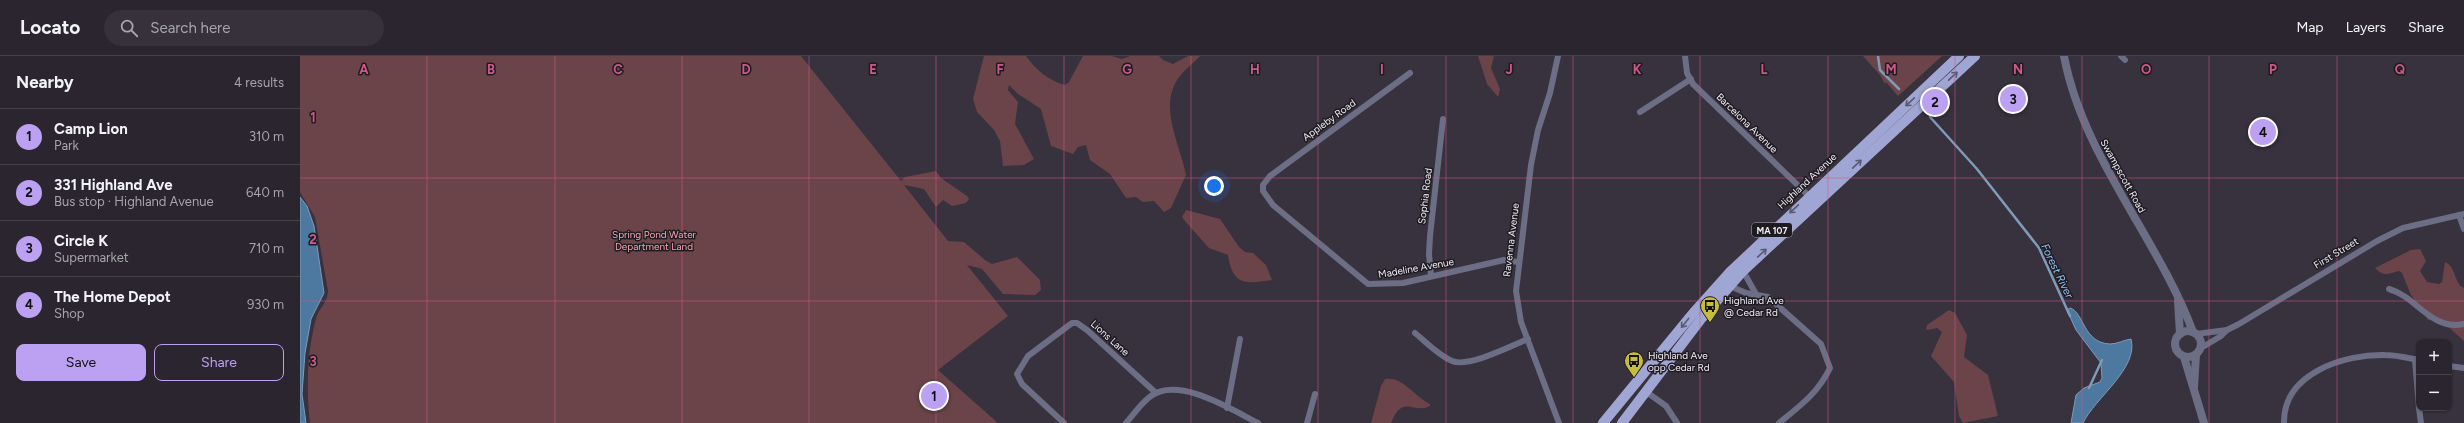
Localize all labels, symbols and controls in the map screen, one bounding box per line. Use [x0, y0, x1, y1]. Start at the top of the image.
search box [104, 10, 384, 46]
text: Locato [20, 16, 80, 39]
icon: search [118, 17, 140, 39]
text: Search here [150, 19, 230, 37]
text: Map [2296, 19, 2324, 36]
text: Layers [2346, 19, 2386, 36]
text: Share [2408, 19, 2444, 36]
text: A [359, 62, 369, 77]
text: B [487, 62, 495, 77]
text: C [613, 62, 623, 77]
text: D [741, 62, 751, 77]
text: E [869, 62, 877, 77]
text: F [996, 62, 1004, 77]
text: G [1122, 62, 1132, 77]
text: H [1250, 62, 1260, 77]
text: I [1380, 62, 1384, 77]
text: J [1505, 62, 1513, 77]
text: K [1633, 62, 1642, 77]
text: L [1761, 62, 1768, 77]
text: M [1885, 62, 1897, 77]
text: N [2013, 62, 2023, 77]
text: O [2141, 62, 2151, 77]
text: P [2269, 62, 2277, 77]
text: Q [2395, 62, 2405, 77]
one-way arrow [1948, 71, 1958, 81]
text: Nearby [16, 72, 74, 92]
text: 4 results [234, 75, 284, 90]
pin: 3 [2000, 84, 2026, 114]
pin: 2 [1922, 87, 1948, 117]
street label: Barcelona Avenue [1714, 90, 1781, 156]
street label: Appleby Road [1300, 96, 1358, 144]
one-way arrow [1905, 97, 1915, 107]
text: 1 [310, 110, 316, 125]
pin: 4 [2250, 117, 2276, 147]
text: Camp Lion [54, 120, 128, 138]
text: 1 [26, 129, 32, 144]
text: 310 m [249, 129, 284, 144]
street label: Swampscott Road [2097, 137, 2149, 215]
text: Park [54, 138, 79, 153]
street label: Highland Avenue [1775, 150, 1840, 212]
one-way arrow [1852, 160, 1863, 169]
street label: Sophia Road [1415, 167, 1435, 225]
text: 331 Highland Ave [54, 176, 173, 194]
your location [1204, 176, 1224, 196]
text: 2 [25, 185, 33, 200]
text: 640 m [246, 185, 284, 200]
text: Bus stop · Highland Avenue [54, 194, 214, 209]
street label: Ravenna Avenue [1500, 202, 1522, 278]
one-way arrow [1789, 204, 1799, 214]
road number: MA 107 [1752, 223, 1792, 237]
park label: Spring Pond Water Department Land [612, 228, 697, 253]
text: Circle K [54, 232, 108, 250]
text: 2 [309, 232, 317, 247]
street label: First Street [2311, 234, 2361, 271]
text: 3 [25, 241, 33, 256]
text: 710 m [249, 241, 284, 256]
water label: Forest River [2038, 242, 2076, 301]
one-way arrow [1757, 249, 1767, 258]
text: Supermarket [54, 250, 129, 265]
street label: Madeline Avenue [1377, 255, 1455, 281]
text: The Home Depot [54, 288, 171, 306]
place label: Highland Ave @ Cedar Rd [1724, 294, 1784, 319]
bus stop icon: Highland Ave @ Cedar Rd [1699, 295, 1721, 323]
text: 4 [25, 297, 33, 312]
text: 930 m [247, 297, 284, 312]
text: Shop [54, 306, 84, 321]
street label: Lions Lane [1088, 317, 1132, 359]
one-way arrow [1680, 317, 1689, 328]
map controls [2416, 339, 2452, 411]
button: + [2416, 339, 2452, 375]
button: Save [16, 344, 146, 381]
button: Share [154, 344, 284, 381]
place label: Highland Ave opp Cedar Rd [1648, 349, 1710, 374]
bus stop icon: Highland Ave opp Cedar Rd [1623, 350, 1645, 378]
text: 3 [309, 354, 317, 369]
button: − [2416, 375, 2452, 411]
pin: 1 [921, 381, 947, 411]

